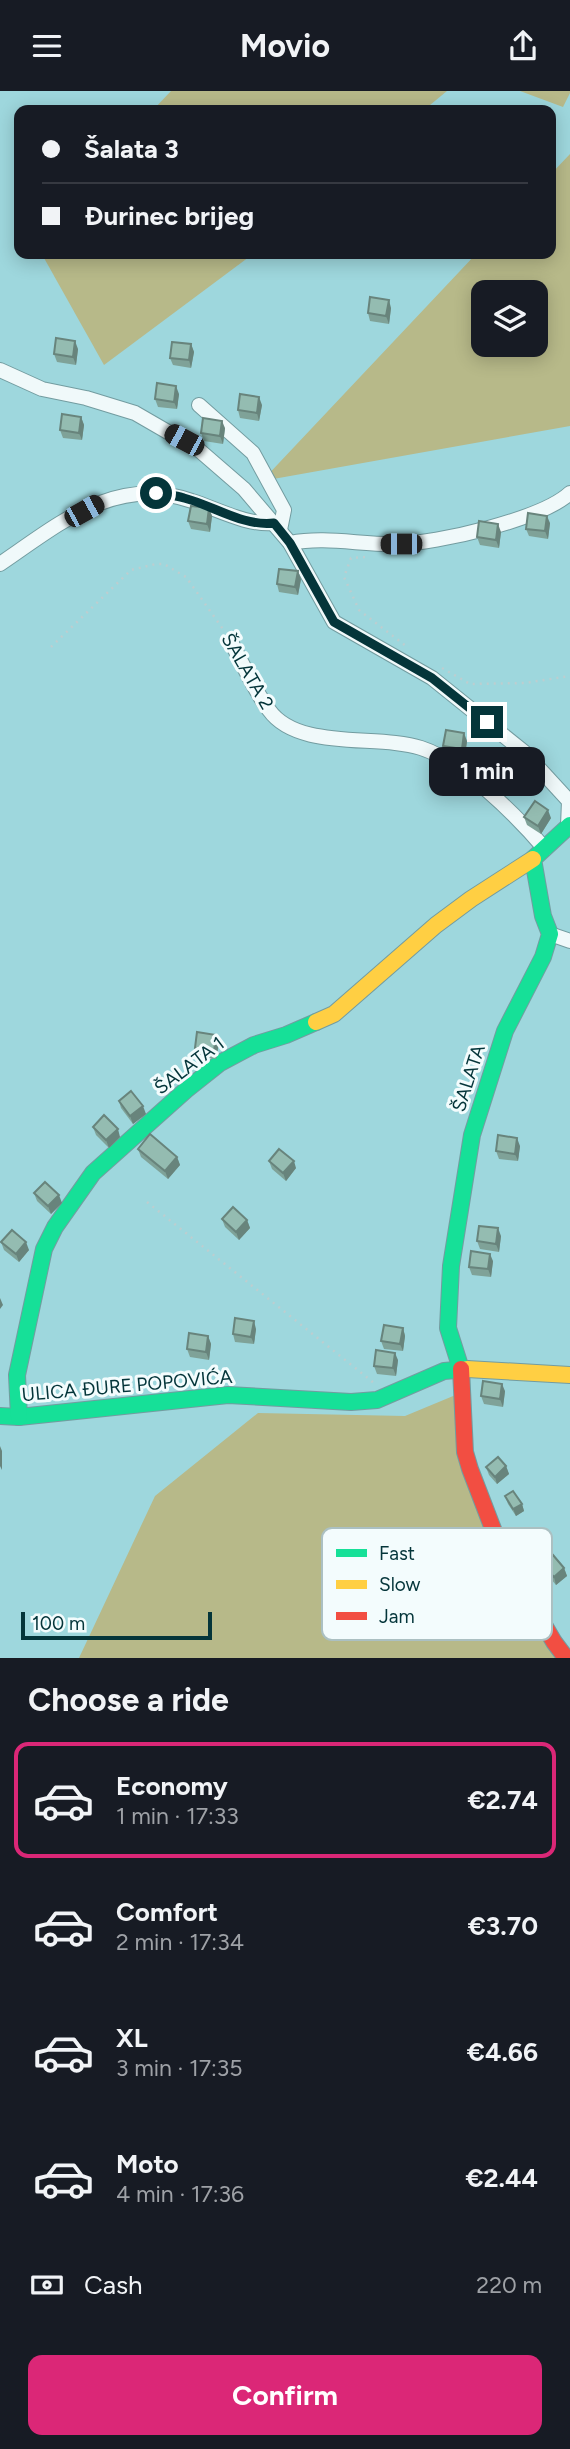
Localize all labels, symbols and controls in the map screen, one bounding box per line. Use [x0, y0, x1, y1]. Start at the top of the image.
icon: menu [28, 27, 66, 65]
text: Movio [240, 27, 330, 65]
icon: share [504, 27, 542, 65]
text: Šalata 3 [84, 133, 179, 165]
text: Đurinec brijeg [84, 200, 254, 232]
map controls [471, 280, 548, 357]
button: layers [471, 280, 548, 357]
car [161, 421, 208, 459]
route start [140, 477, 172, 509]
car [61, 492, 108, 530]
car [381, 534, 423, 555]
street label: ŠALATA 2 [217, 629, 279, 714]
route end [471, 706, 503, 738]
callout: 1 min [429, 747, 545, 795]
text: 1 min [460, 757, 514, 785]
street label: ŠALATA 1 [150, 1032, 229, 1099]
street label: ŠALATA [447, 1042, 490, 1115]
street label: ULICA ĐURE POPOVIĆA [21, 1365, 234, 1406]
legend [322, 1528, 552, 1640]
text: Fast [379, 1542, 415, 1565]
text: Slow [379, 1573, 421, 1596]
text: Jam [379, 1605, 415, 1628]
scale bar [21, 1609, 212, 1641]
text: 100 m [32, 1612, 85, 1635]
text: Choose a ride [28, 1681, 229, 1719]
icon: car [32, 1769, 95, 1832]
text: Economy [116, 1770, 228, 1802]
text: €2.74 [468, 1784, 538, 1816]
text: 1 min · 17:33 [116, 1802, 239, 1830]
icon: car [32, 1895, 95, 1958]
text: Comfort [116, 1896, 218, 1928]
text: €3.70 [468, 1910, 538, 1942]
text: 2 min · 17:34 [116, 1928, 244, 1956]
icon: car [32, 2021, 95, 2084]
text: XL [116, 2022, 148, 2054]
text: €4.66 [467, 2036, 538, 2068]
text: 3 min · 17:35 [116, 2054, 243, 2082]
icon: car [32, 2147, 95, 2210]
text: Moto [116, 2148, 179, 2180]
text: €2.44 [466, 2162, 538, 2194]
text: 4 min · 17:36 [116, 2180, 244, 2208]
icon: cash [28, 2266, 66, 2304]
text: Cash [84, 2269, 143, 2301]
text: 220 m [476, 2271, 542, 2299]
button: Confirm [28, 2355, 542, 2435]

